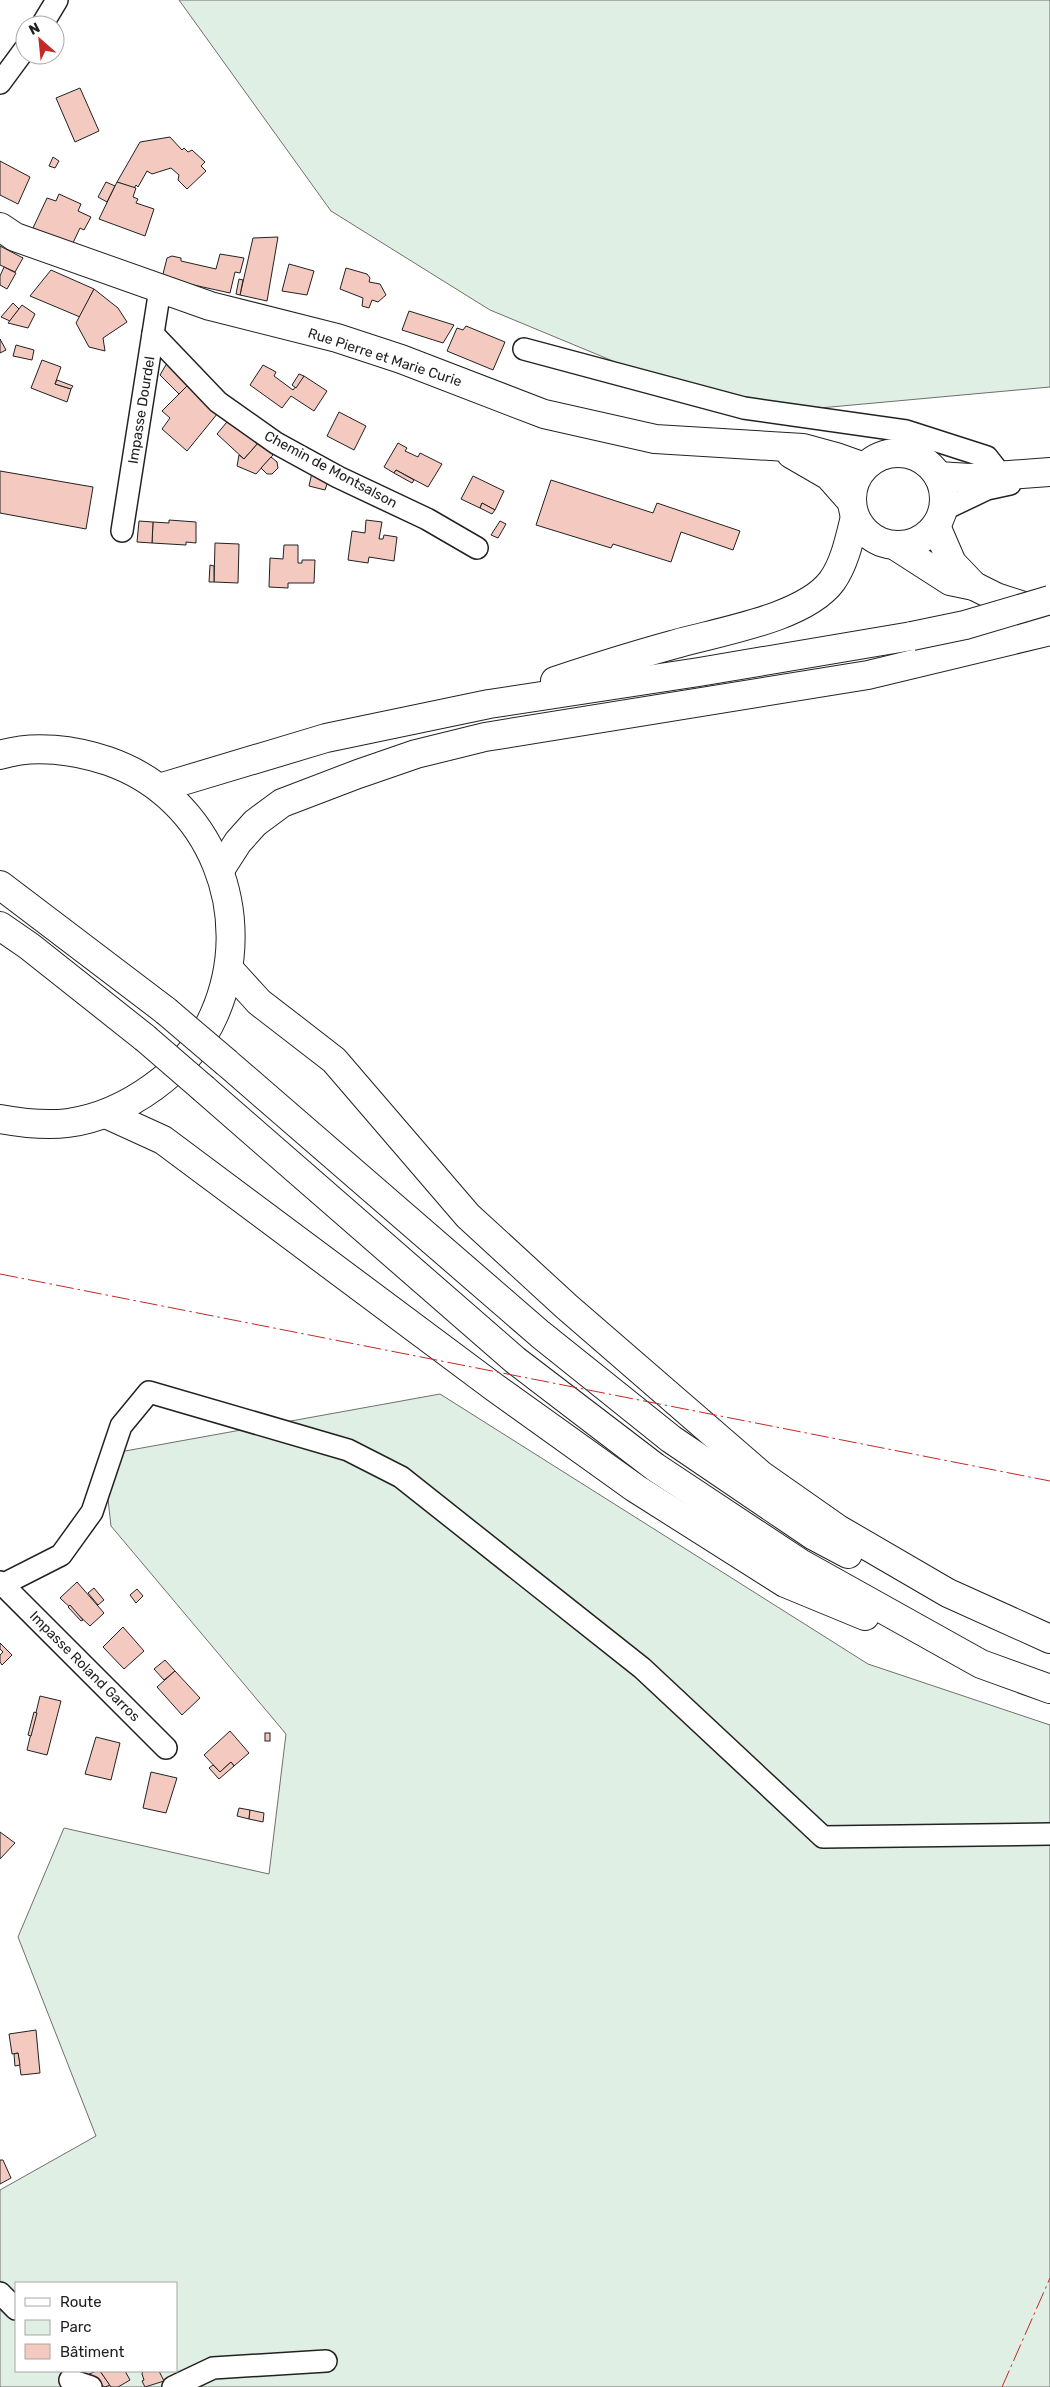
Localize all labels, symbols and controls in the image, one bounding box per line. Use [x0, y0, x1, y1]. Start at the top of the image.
north arrow [15, 15, 65, 65]
text: N [26, 19, 43, 39]
street label: Rue Pierre et Marie Curie [306, 325, 464, 390]
street label: Impasse Dourdel [125, 355, 158, 465]
street label: Chemin de Montsalson [261, 427, 400, 512]
street label: Impasse Roland Garros [26, 1608, 143, 1725]
legend [15, 2282, 178, 2372]
text: Route [60, 2293, 102, 2311]
text: Parc [60, 2318, 92, 2336]
text: Bâtiment [60, 2343, 124, 2361]

